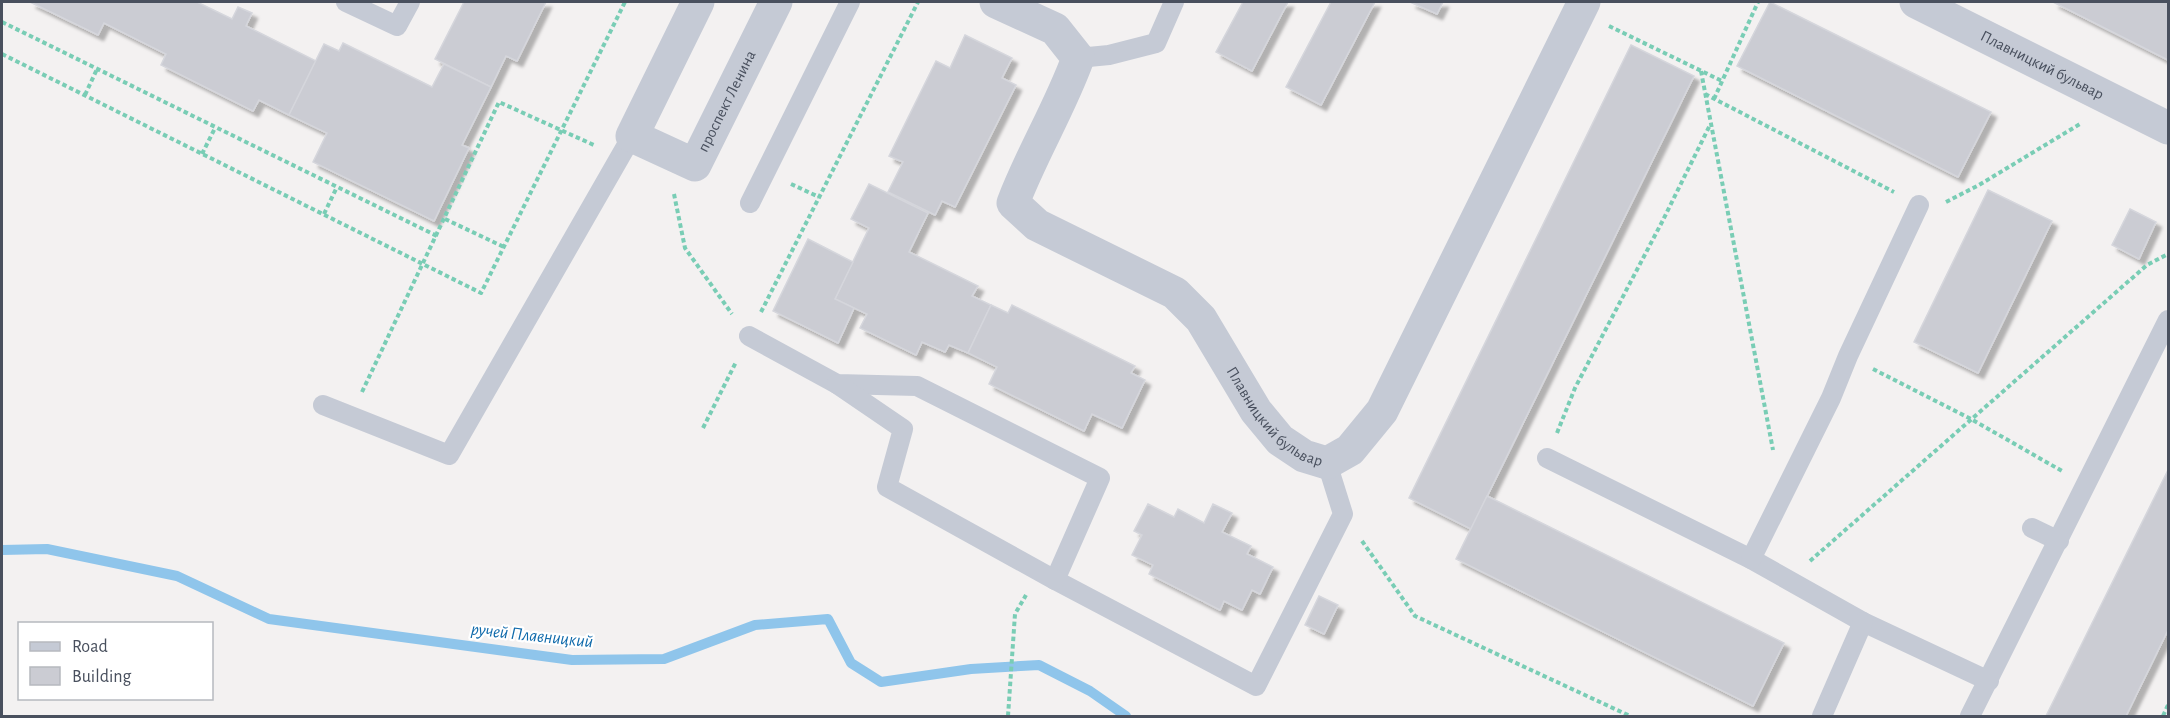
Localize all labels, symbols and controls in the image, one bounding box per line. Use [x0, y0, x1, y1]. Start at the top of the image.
street label: Плавницкий бульвар [1978, 28, 2106, 103]
street label: проспект Ленина [695, 48, 759, 155]
street label: Плавницкий бульвар [1223, 364, 1325, 469]
water label: ручей Плавницкий [470, 621, 594, 651]
legend [18, 622, 213, 700]
text: Road [72, 638, 108, 656]
text: Building [72, 668, 132, 686]

